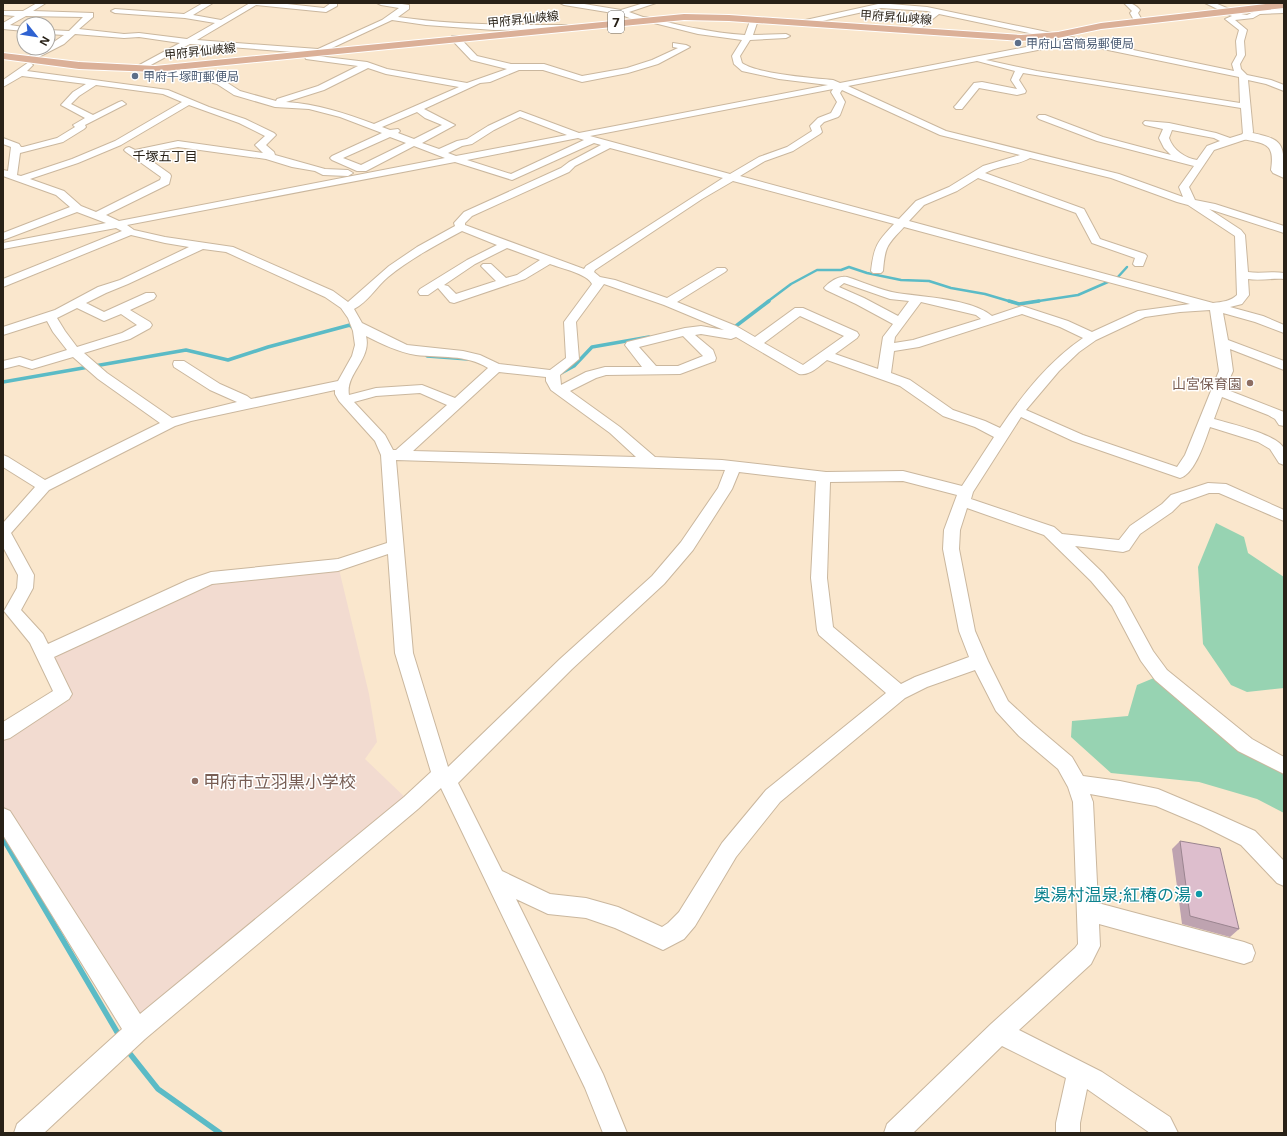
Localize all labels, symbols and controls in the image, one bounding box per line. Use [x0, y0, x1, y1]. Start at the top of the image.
street label: 甲府昇仙峡線 [859, 6, 933, 28]
street label: 甲府昇仙峡線 [486, 7, 560, 31]
road number: 7 [608, 11, 624, 33]
north arrow [16, 16, 56, 56]
text: N [36, 34, 54, 49]
place label: 甲府山宮簡易郵便局 [1026, 35, 1134, 52]
marker: 甲府山宮簡易郵便局 [1013, 38, 1023, 48]
street label: 甲府昇仙峡線 [163, 39, 237, 63]
place label: 甲府千塚町郵便局 [143, 68, 239, 85]
marker: 甲府千塚町郵便局 [130, 71, 140, 81]
district label: 千塚五丁目 [132, 147, 198, 165]
place label: 山宮保育園 [1172, 374, 1242, 393]
marker: 山宮保育園 [1245, 378, 1255, 388]
place label: 甲府市立羽黒小学校 [203, 770, 356, 793]
marker: 甲府市立羽黒小学校 [190, 776, 200, 786]
place label: 奥湯村温泉;紅椿の湯 [1034, 883, 1191, 906]
marker: 奥湯村温泉;紅椿の湯 [1194, 889, 1204, 899]

